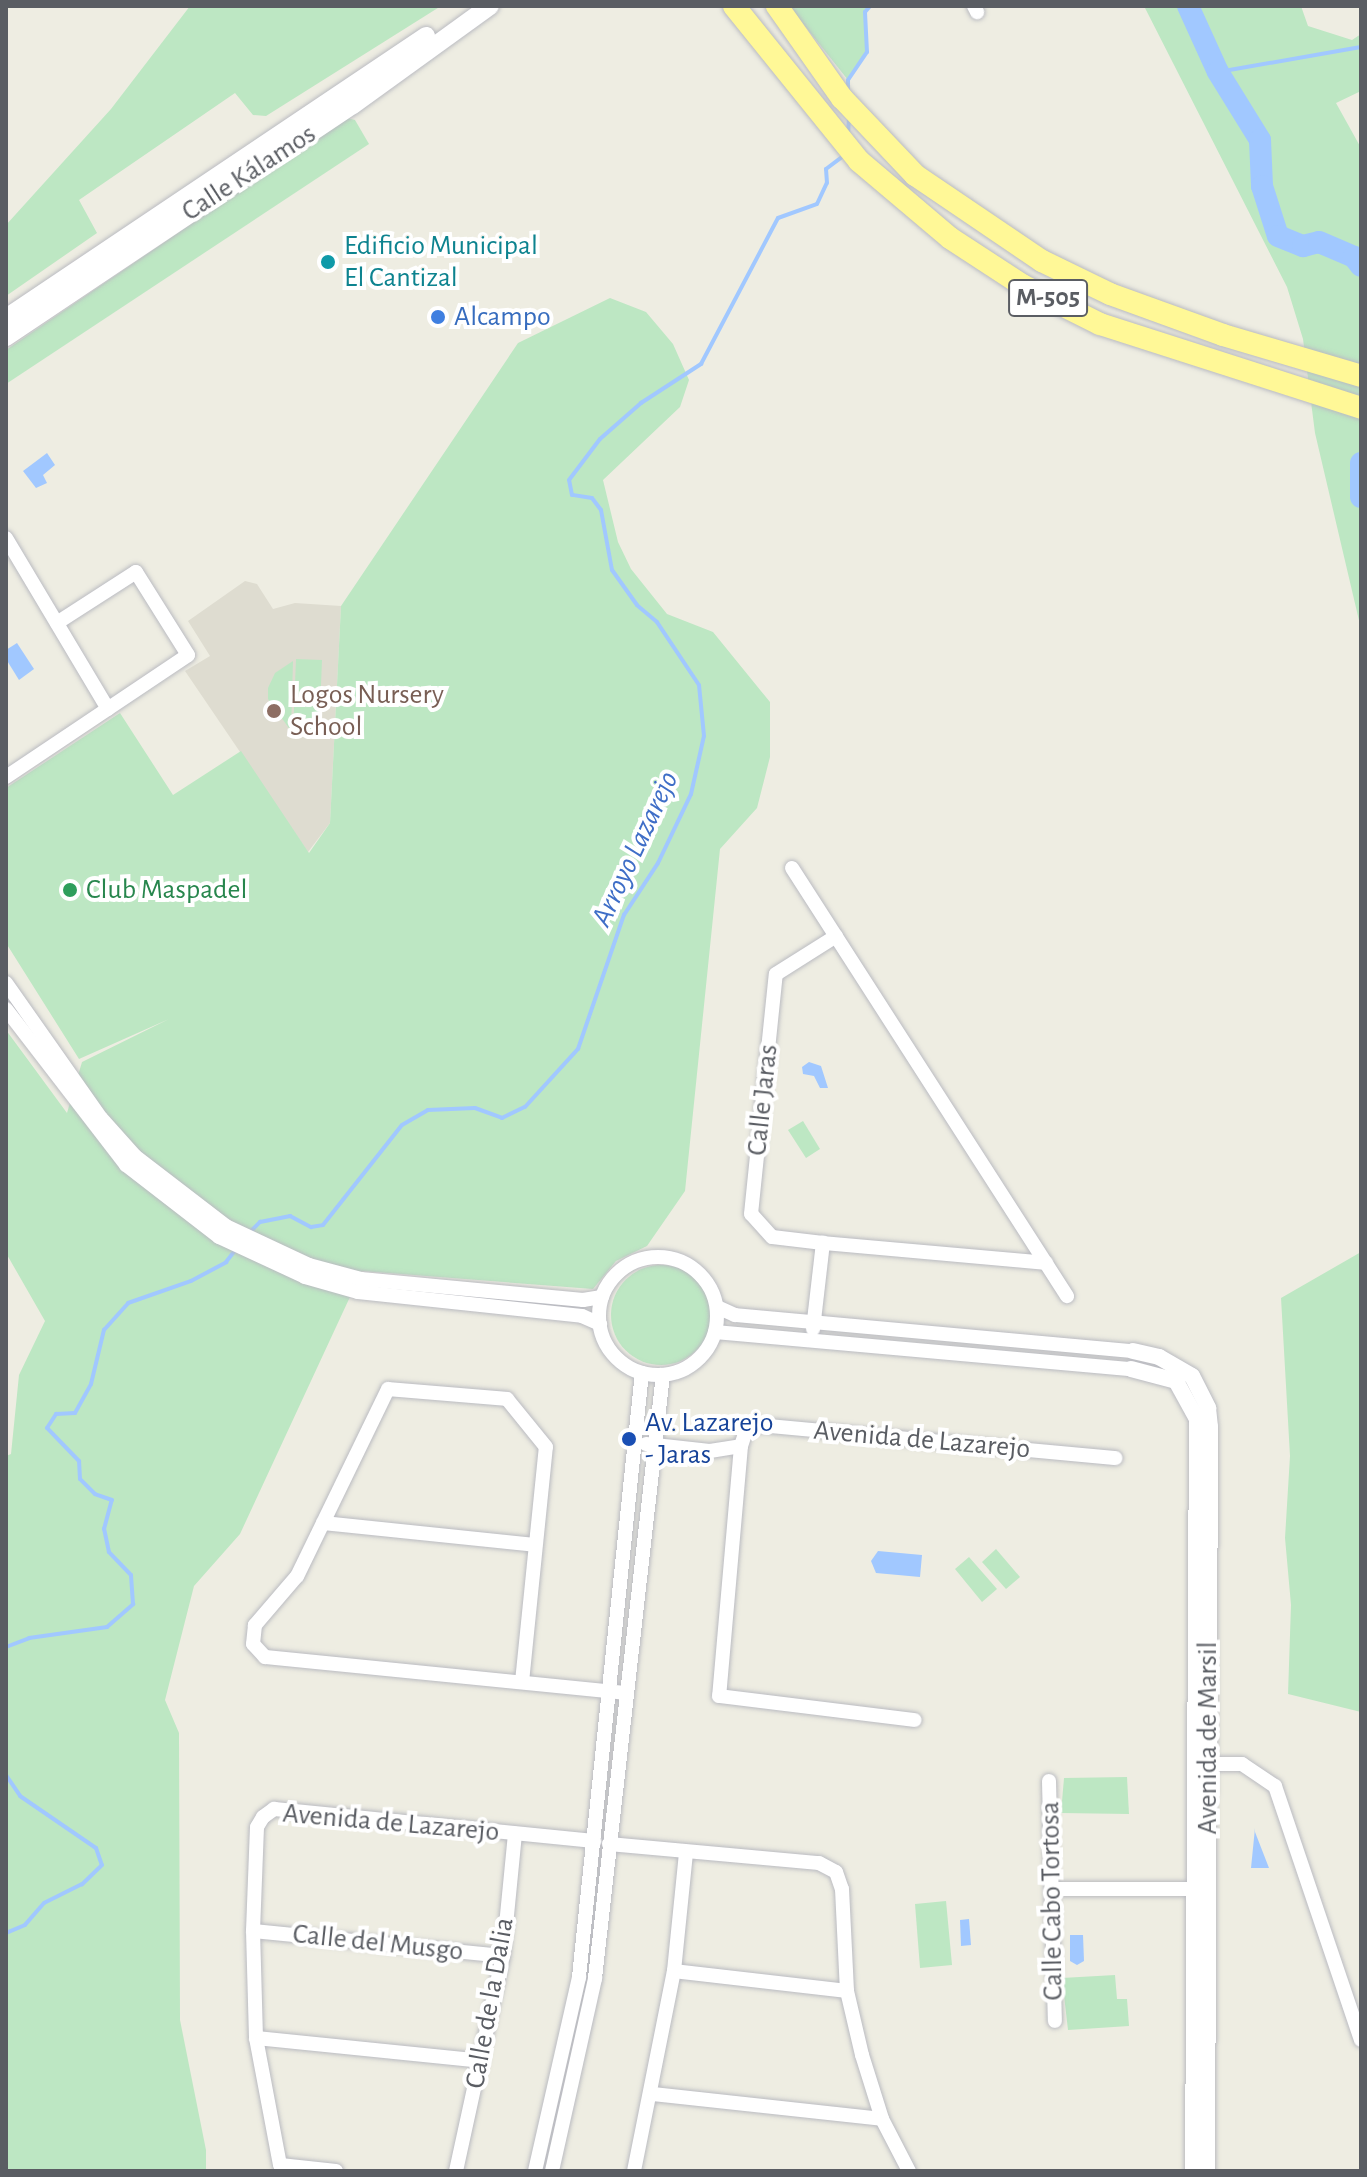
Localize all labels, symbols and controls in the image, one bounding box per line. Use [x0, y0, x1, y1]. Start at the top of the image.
street label: Calle Kálamos [176, 117, 322, 229]
place label: Edificio Municipal El Cantizal [344, 229, 538, 295]
marker: Edificio Municipal El Cantizal [319, 253, 337, 271]
road number: M-505 [1008, 276, 1088, 320]
place label: Alcampo [454, 300, 551, 334]
marker: Alcampo [429, 308, 447, 326]
place label: Logos Nursery School [290, 678, 444, 744]
marker: Logos Nursery School [265, 702, 283, 720]
water label: Arroyo Lazarejo [583, 766, 687, 932]
place label: Club Maspadel [86, 873, 247, 907]
marker: Club Maspadel [61, 881, 79, 899]
street label: Calle Jaras [740, 1043, 786, 1157]
place label: Av. Lazarejo - Jaras [645, 1406, 773, 1472]
street label: Avenida de Lazarejo [812, 1414, 1032, 1466]
marker: Av. Lazarejo - Jaras [620, 1430, 638, 1448]
street label: Avenida de Marsil [1191, 1642, 1225, 1834]
street label: Avenida de Lazarejo [281, 1797, 501, 1849]
street label: Calle Cabo Tortosa [1033, 1801, 1071, 2001]
street label: Calle de la Dalia [458, 1915, 522, 2091]
street label: Calle del Musgo [291, 1917, 465, 1969]

